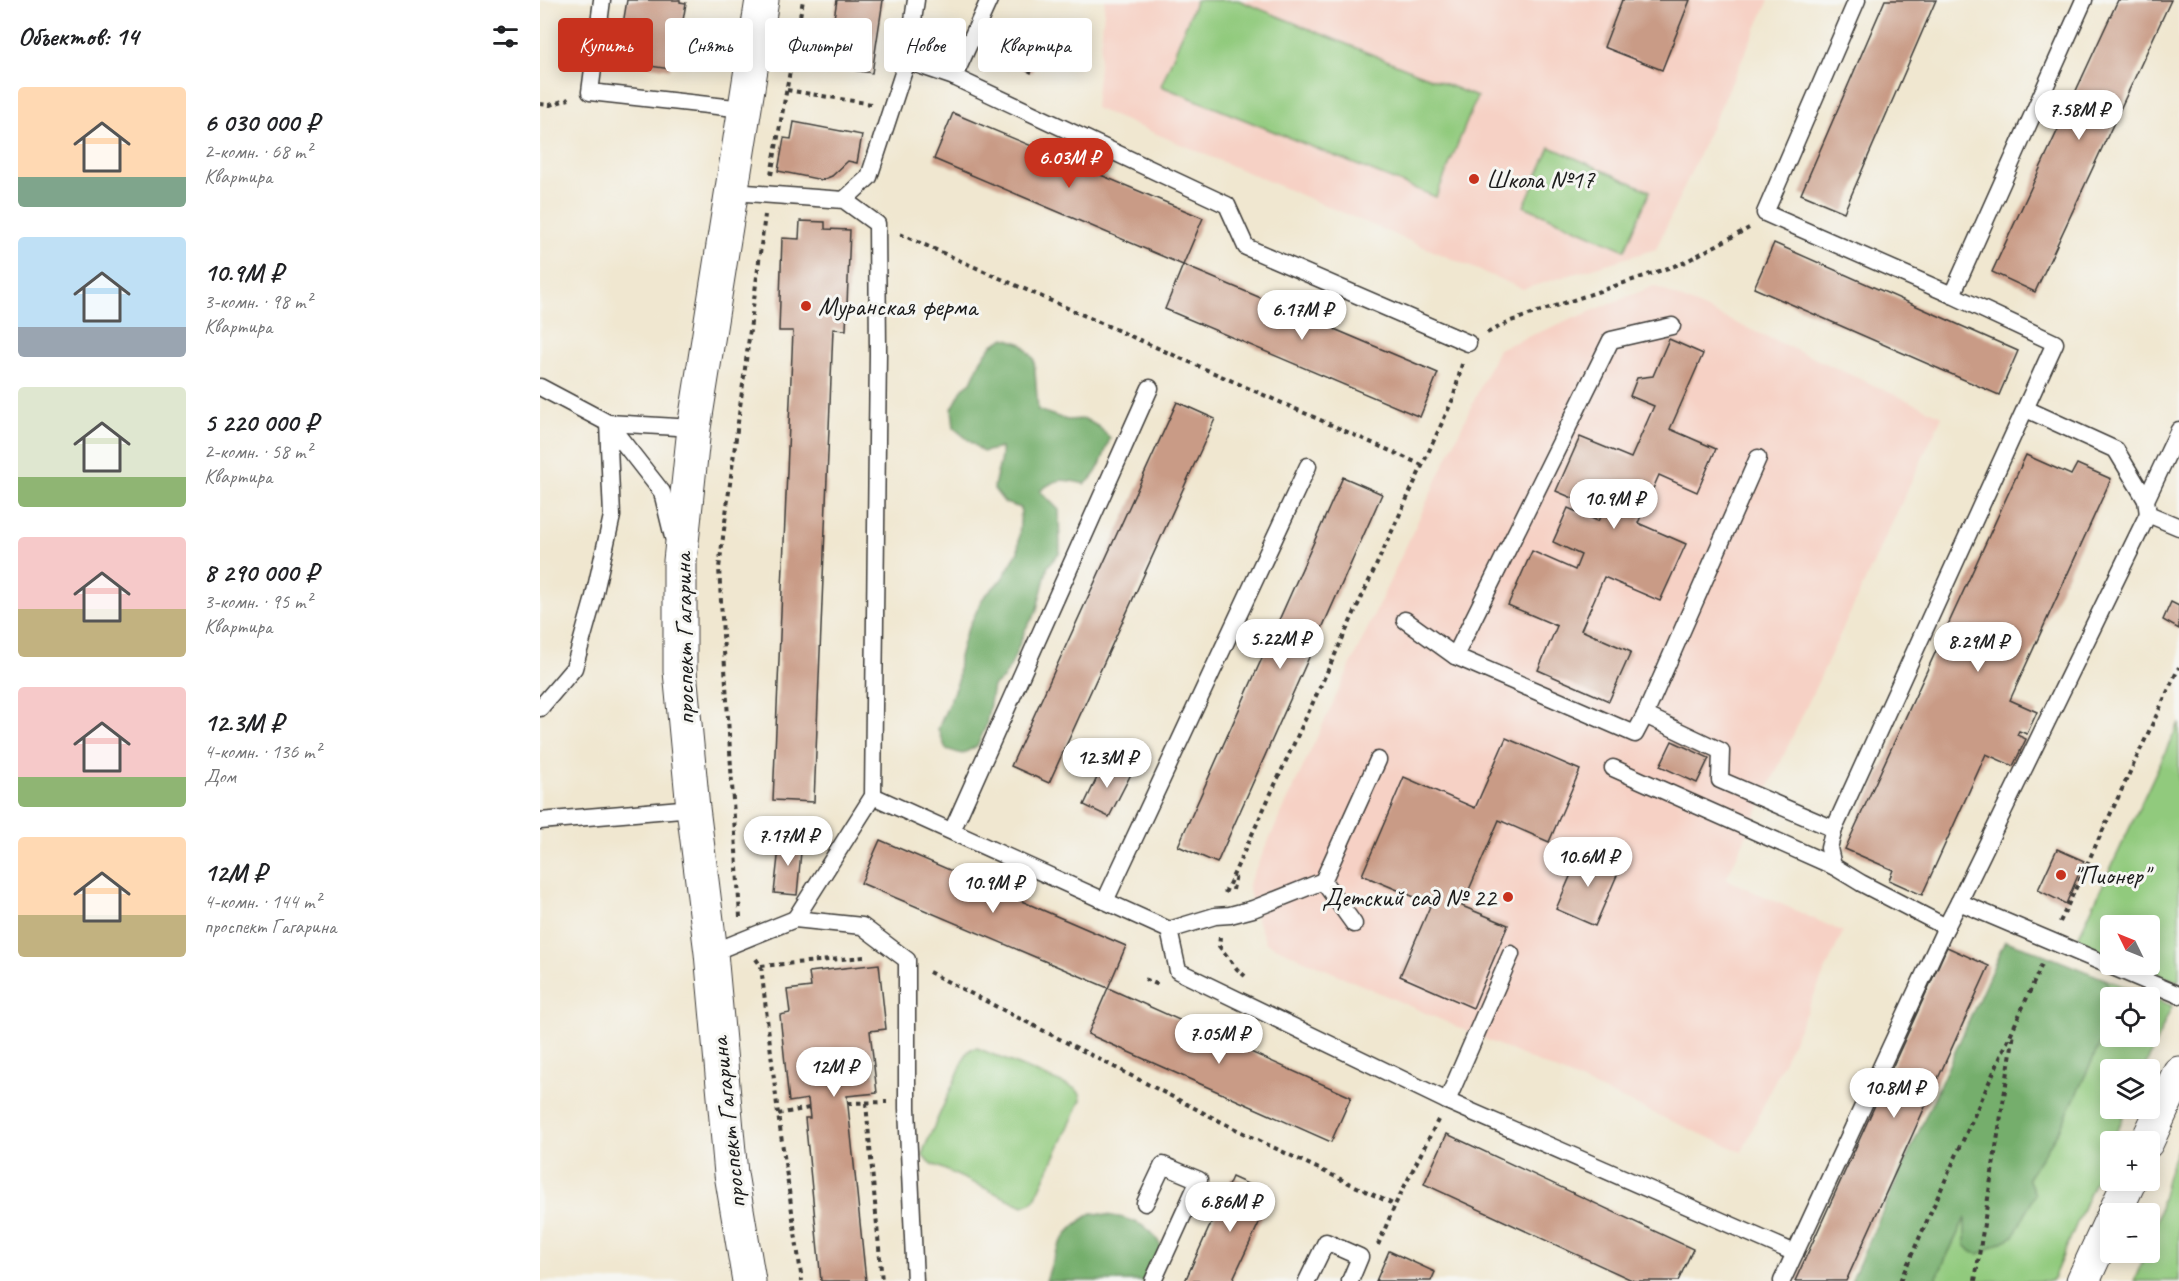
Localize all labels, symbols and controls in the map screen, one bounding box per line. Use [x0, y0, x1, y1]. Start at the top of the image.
chip: Купить [558, 18, 653, 72]
chip: Снять [665, 18, 753, 72]
chip: Фильтры [765, 18, 872, 72]
chip: Новое [884, 18, 966, 72]
chip: Квартира [978, 18, 1092, 72]
text: Объектов: 14 [18, 20, 138, 53]
icon: filters [489, 20, 522, 53]
pin: 7.58M ₽ [2024, 90, 2134, 141]
text: 7.58M ₽ [2049, 97, 2109, 122]
text: 6 030 000 ₽ [204, 106, 319, 139]
icon: home [66, 111, 138, 183]
pin: 6.03M ₽ [1014, 138, 1124, 189]
text: 2-комн. · 68 m² [204, 139, 312, 164]
text: 6.03M ₽ [1038, 145, 1100, 170]
place label: Школа №17 [1486, 163, 1596, 196]
text: Квартира [204, 164, 272, 189]
marker: Школа №17 [1467, 172, 1481, 186]
text: 10.9M ₽ [204, 256, 283, 289]
icon: home [66, 261, 138, 333]
text: 3-комн. · 98 m² [204, 289, 312, 314]
place label: Муранская ферма [818, 290, 979, 323]
pin: 6.17M ₽ [1247, 290, 1357, 341]
text: 6.17M ₽ [1271, 297, 1333, 322]
marker: Муранская ферма [799, 299, 813, 313]
text: Квартира [204, 314, 272, 339]
text: 5 220 000 ₽ [204, 406, 318, 439]
icon: home [66, 411, 138, 483]
text: 2-комн. · 58 m² [204, 439, 312, 464]
text: Квартира [204, 464, 272, 489]
pin: 10.9M ₽ [1559, 479, 1669, 530]
text: 10.9M ₽ [1584, 486, 1644, 511]
street label: проспект Гагарина [666, 550, 702, 725]
text: 8 290 000 ₽ [204, 556, 318, 589]
icon: home [66, 561, 138, 633]
text: 3-комн. · 95 m² [204, 589, 312, 614]
text: Квартира [204, 614, 272, 639]
pin: 5.22M ₽ [1225, 619, 1335, 670]
pin: 8.29M ₽ [1923, 622, 2033, 673]
text: 5.22M ₽ [1250, 626, 1310, 651]
text: 8.29M ₽ [1948, 629, 2008, 654]
text: 12.3M ₽ [204, 706, 283, 739]
icon: home [66, 711, 138, 783]
pin: 12.3M ₽ [1052, 738, 1162, 789]
text: 4-комн. · 136 m² [204, 739, 321, 764]
text: 12.3M ₽ [1077, 745, 1137, 770]
text: Дом [204, 764, 236, 789]
pin: 7.17M ₽ [733, 816, 843, 867]
text: 7.17M ₽ [758, 823, 818, 848]
pin: 10.6M ₽ [1533, 837, 1643, 888]
text: 10.6M ₽ [1557, 844, 1619, 869]
text: 12M ₽ [204, 856, 266, 889]
place label: "Пионер" [2073, 859, 2154, 892]
icon: home [66, 861, 138, 933]
pin: 10.9M ₽ [938, 863, 1048, 914]
marker: "Пионер" [2054, 868, 2068, 882]
text: 10.9M ₽ [963, 870, 1023, 895]
place label: Детский сад № 22 [1322, 881, 1498, 914]
text: 4-комн. · 144 m² [204, 889, 321, 914]
marker: Детский сад № 22 [1501, 890, 1515, 904]
text: проспект Гагарина [204, 914, 336, 939]
north arrow [2100, 915, 2160, 975]
map controls [2100, 915, 2160, 1263]
button: locate [2100, 987, 2160, 1047]
pin: 7.05M ₽ [1164, 1014, 1274, 1065]
text: 7.05M ₽ [1189, 1021, 1249, 1046]
street label: проспект Гагарина [702, 1034, 753, 1210]
pin: 12M ₽ [792, 1047, 876, 1098]
text: 12M ₽ [810, 1054, 858, 1079]
button: layers [2100, 1059, 2160, 1119]
pin: 10.8M ₽ [1839, 1068, 1949, 1119]
text: 10.8M ₽ [1864, 1075, 1924, 1100]
button: + [2100, 1131, 2160, 1191]
pin: 6.86M ₽ [1175, 1182, 1285, 1233]
text: 6.86M ₽ [1199, 1189, 1261, 1214]
button: − [2100, 1203, 2160, 1263]

